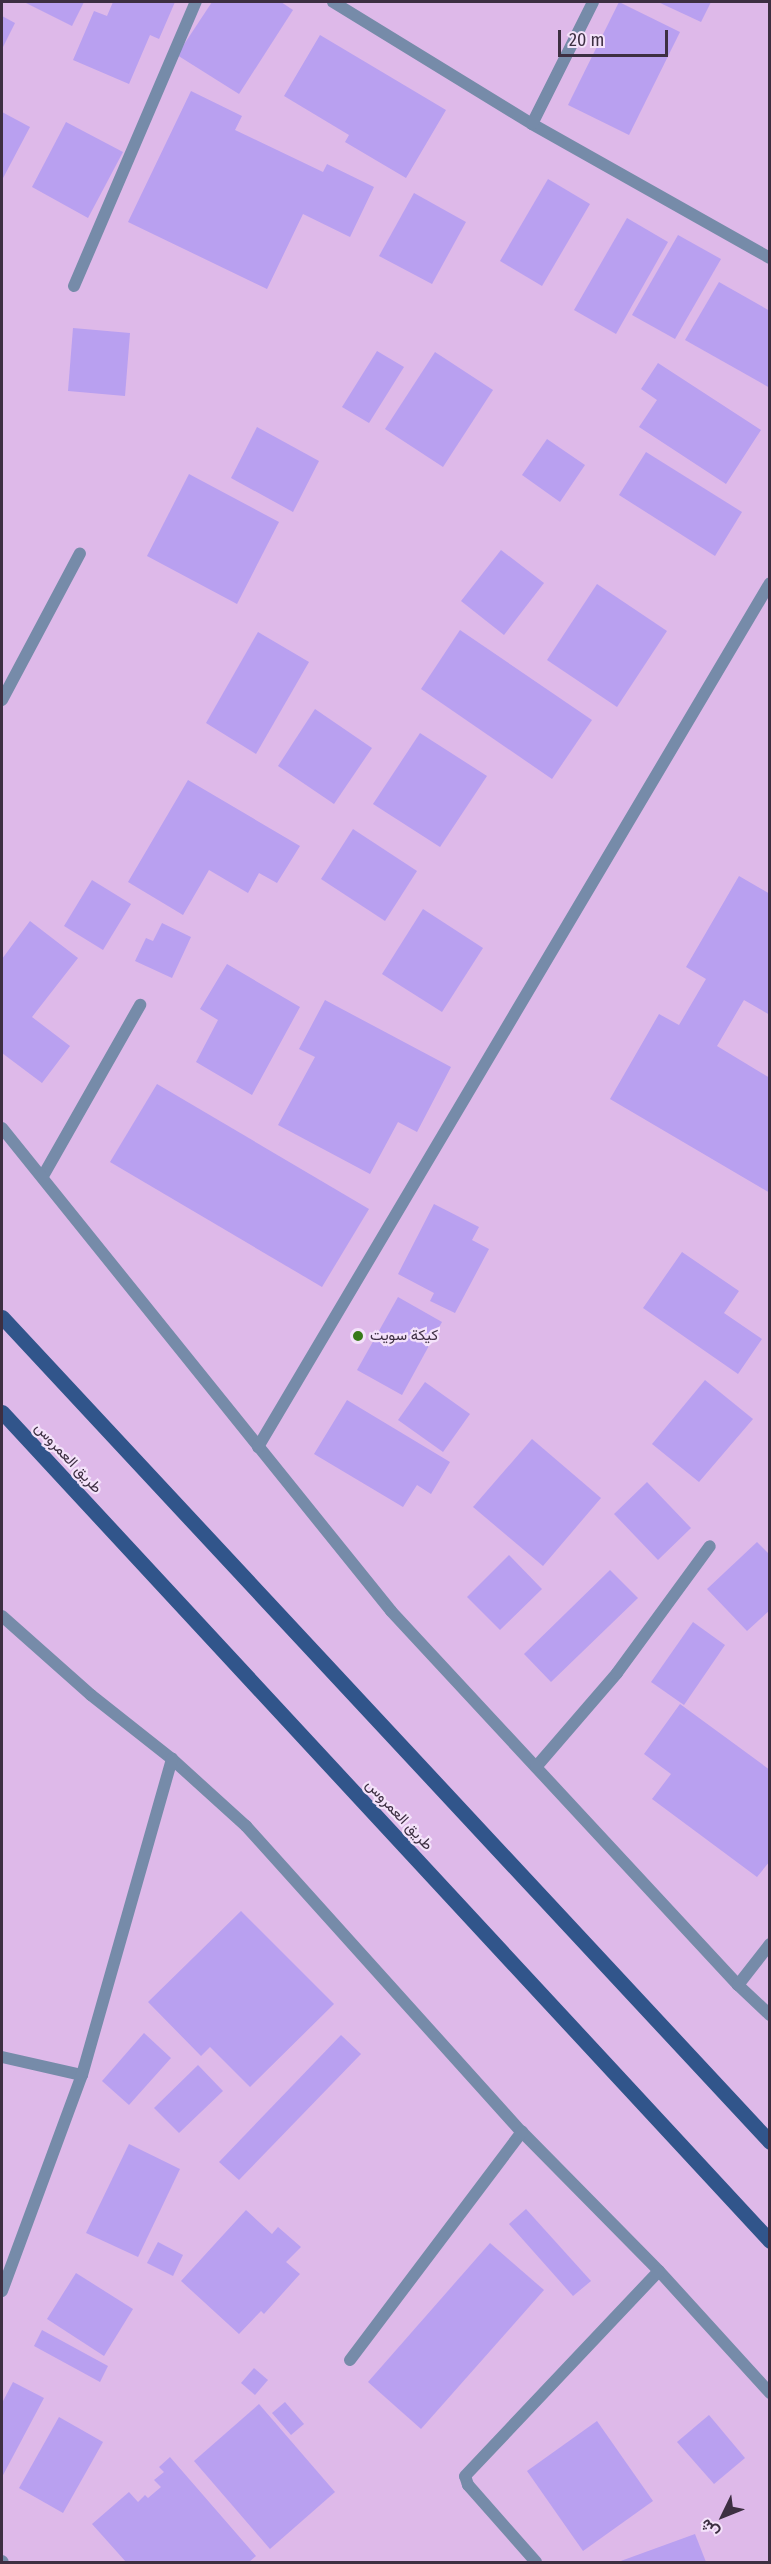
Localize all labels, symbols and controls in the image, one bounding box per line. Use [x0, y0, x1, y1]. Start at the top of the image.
scale bar [561, 18, 670, 56]
text: 20 m [569, 29, 604, 51]
place label: كيكة سويت [370, 1327, 438, 1345]
marker: كيكة سويت [351, 1329, 365, 1343]
street label: طريق العمروس [31, 1419, 105, 1497]
street label: طريق العمروس [362, 1776, 436, 1854]
north arrow [693, 2486, 753, 2546]
text: ش [696, 2515, 723, 2542]

